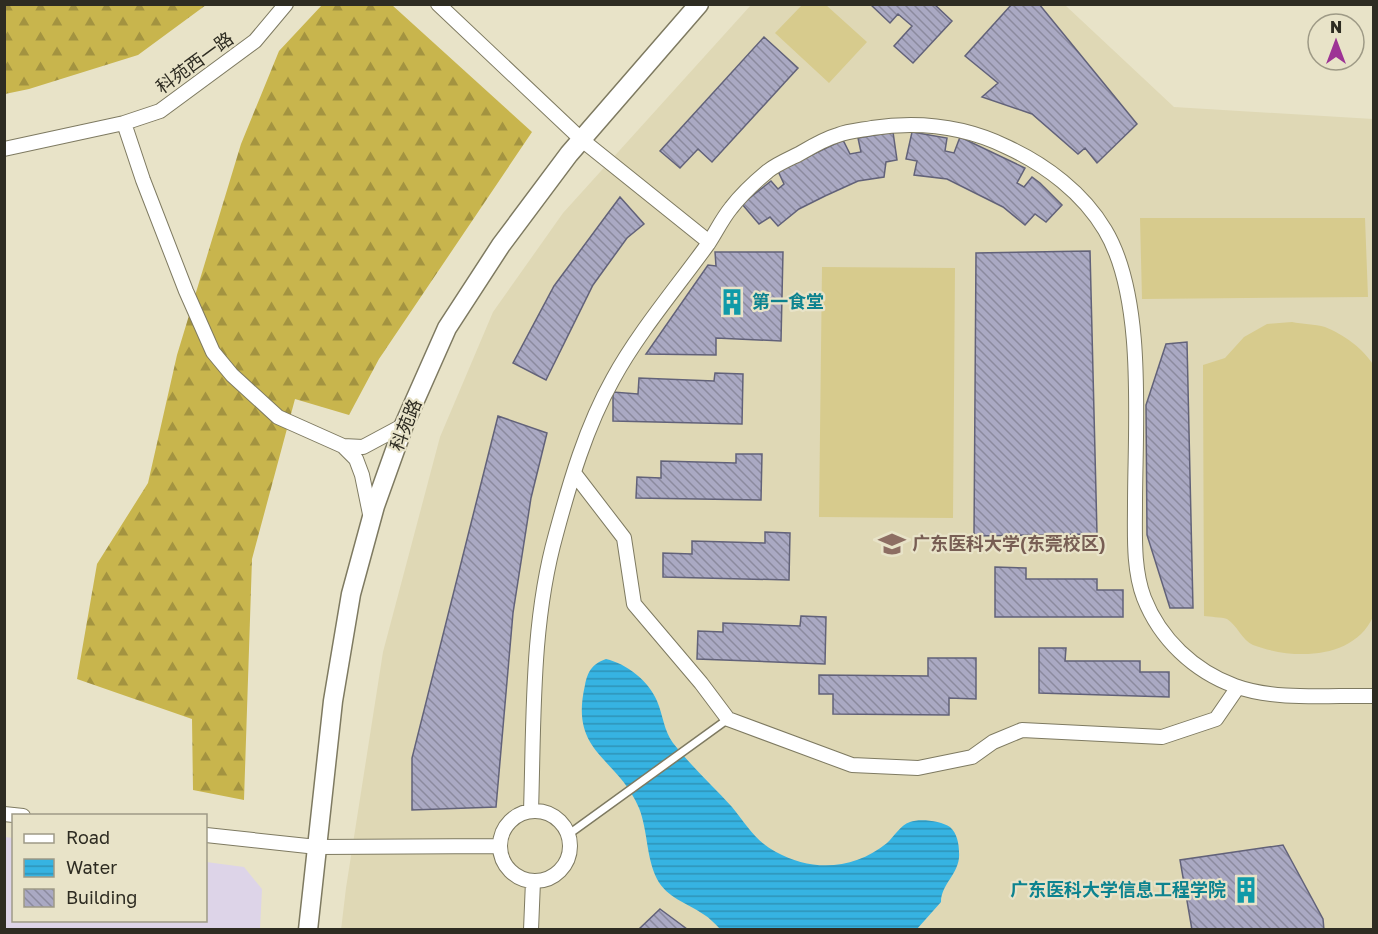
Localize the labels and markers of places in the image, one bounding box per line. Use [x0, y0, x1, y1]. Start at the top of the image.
building icon: 第一食堂 [717, 287, 747, 317]
place label: 第一食堂 [752, 290, 824, 312]
school or university icon: 广东医科大学(东莞校区) [877, 529, 907, 559]
place label: 广东医科大学(东莞校区) [912, 532, 1106, 554]
building icon: 广东医科大学信息工程学院 [1231, 875, 1261, 905]
place label: 广东医科大学信息工程学院 [1010, 878, 1226, 900]

